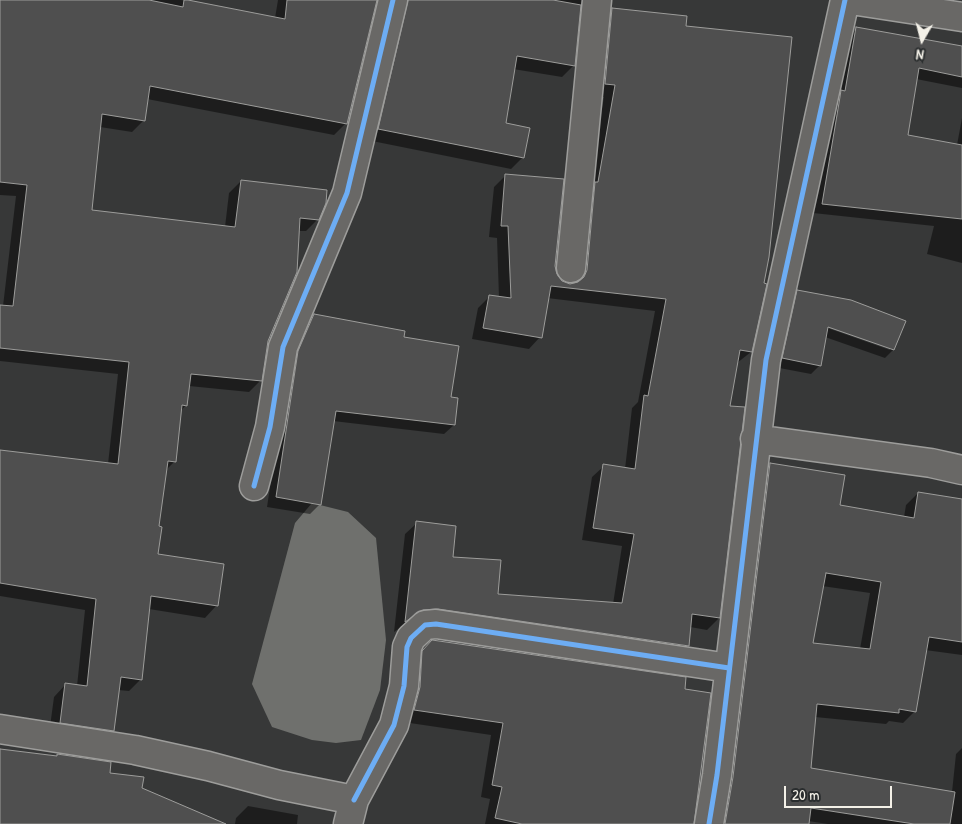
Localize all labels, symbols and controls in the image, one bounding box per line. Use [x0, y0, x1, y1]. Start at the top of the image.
north arrow [897, 15, 947, 65]
text: N [915, 45, 925, 65]
scale bar [787, 776, 894, 808]
text: 20 m [792, 784, 819, 805]

